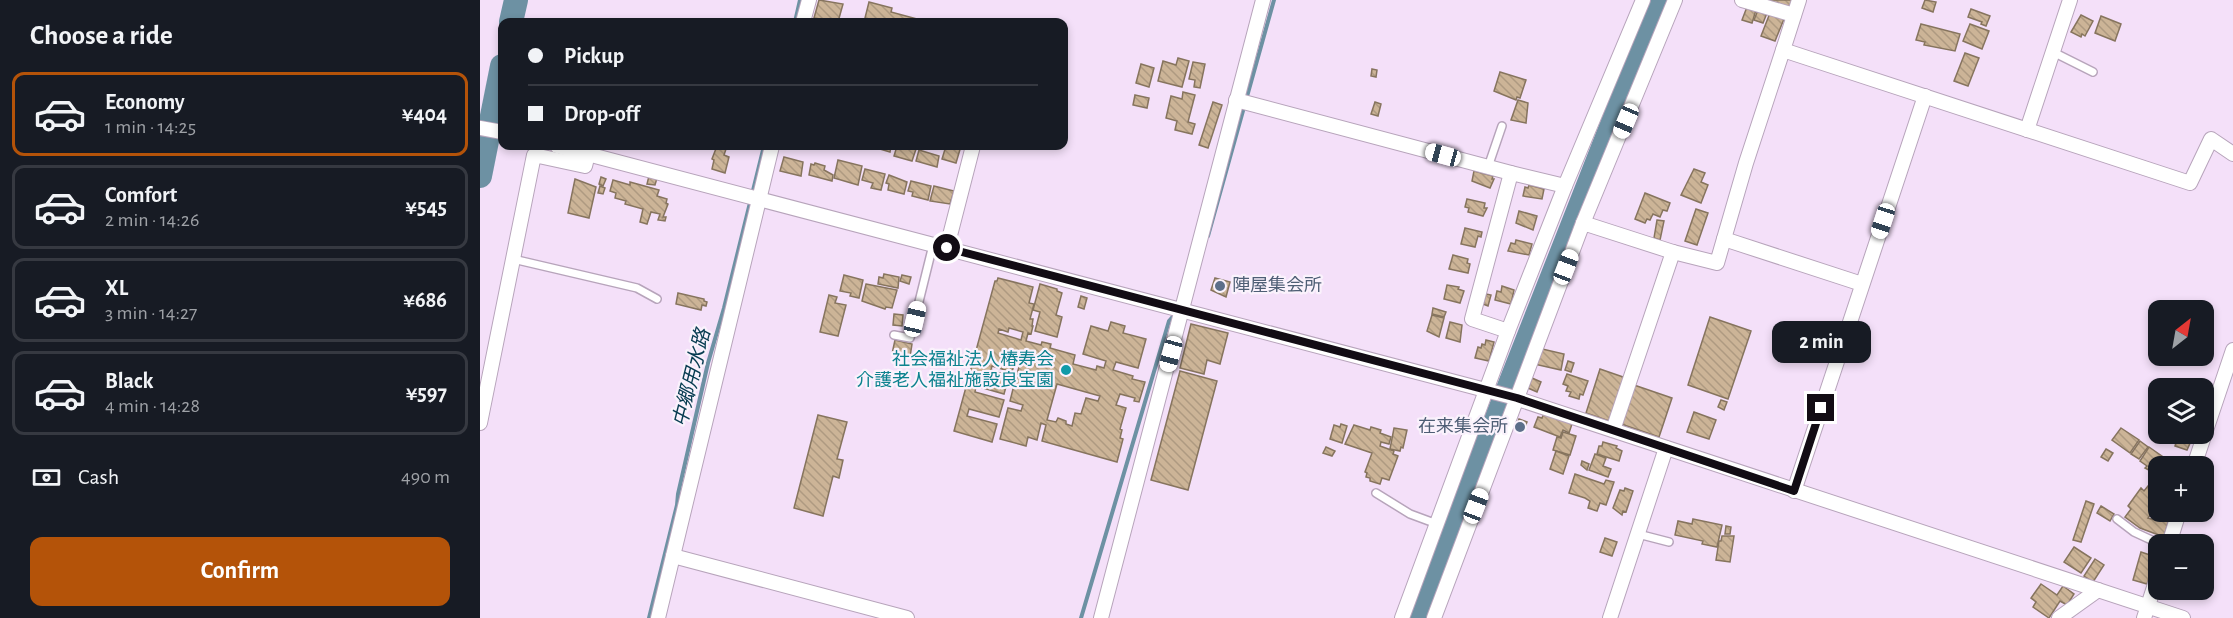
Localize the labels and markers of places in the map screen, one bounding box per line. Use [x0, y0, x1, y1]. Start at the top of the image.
place label: 陣屋集会所 [1232, 275, 1322, 295]
marker: 陣屋集会所 [1213, 279, 1227, 293]
place label: 社会福祉法人椿寿会 介護老人福祉施設良宝園 [856, 350, 1054, 390]
marker: 社会福祉法人椿寿会 介護老人福祉施設良宝園 [1059, 363, 1073, 377]
place label: 在来集会所 [1418, 416, 1508, 436]
marker: 在来集会所 [1513, 420, 1527, 434]

